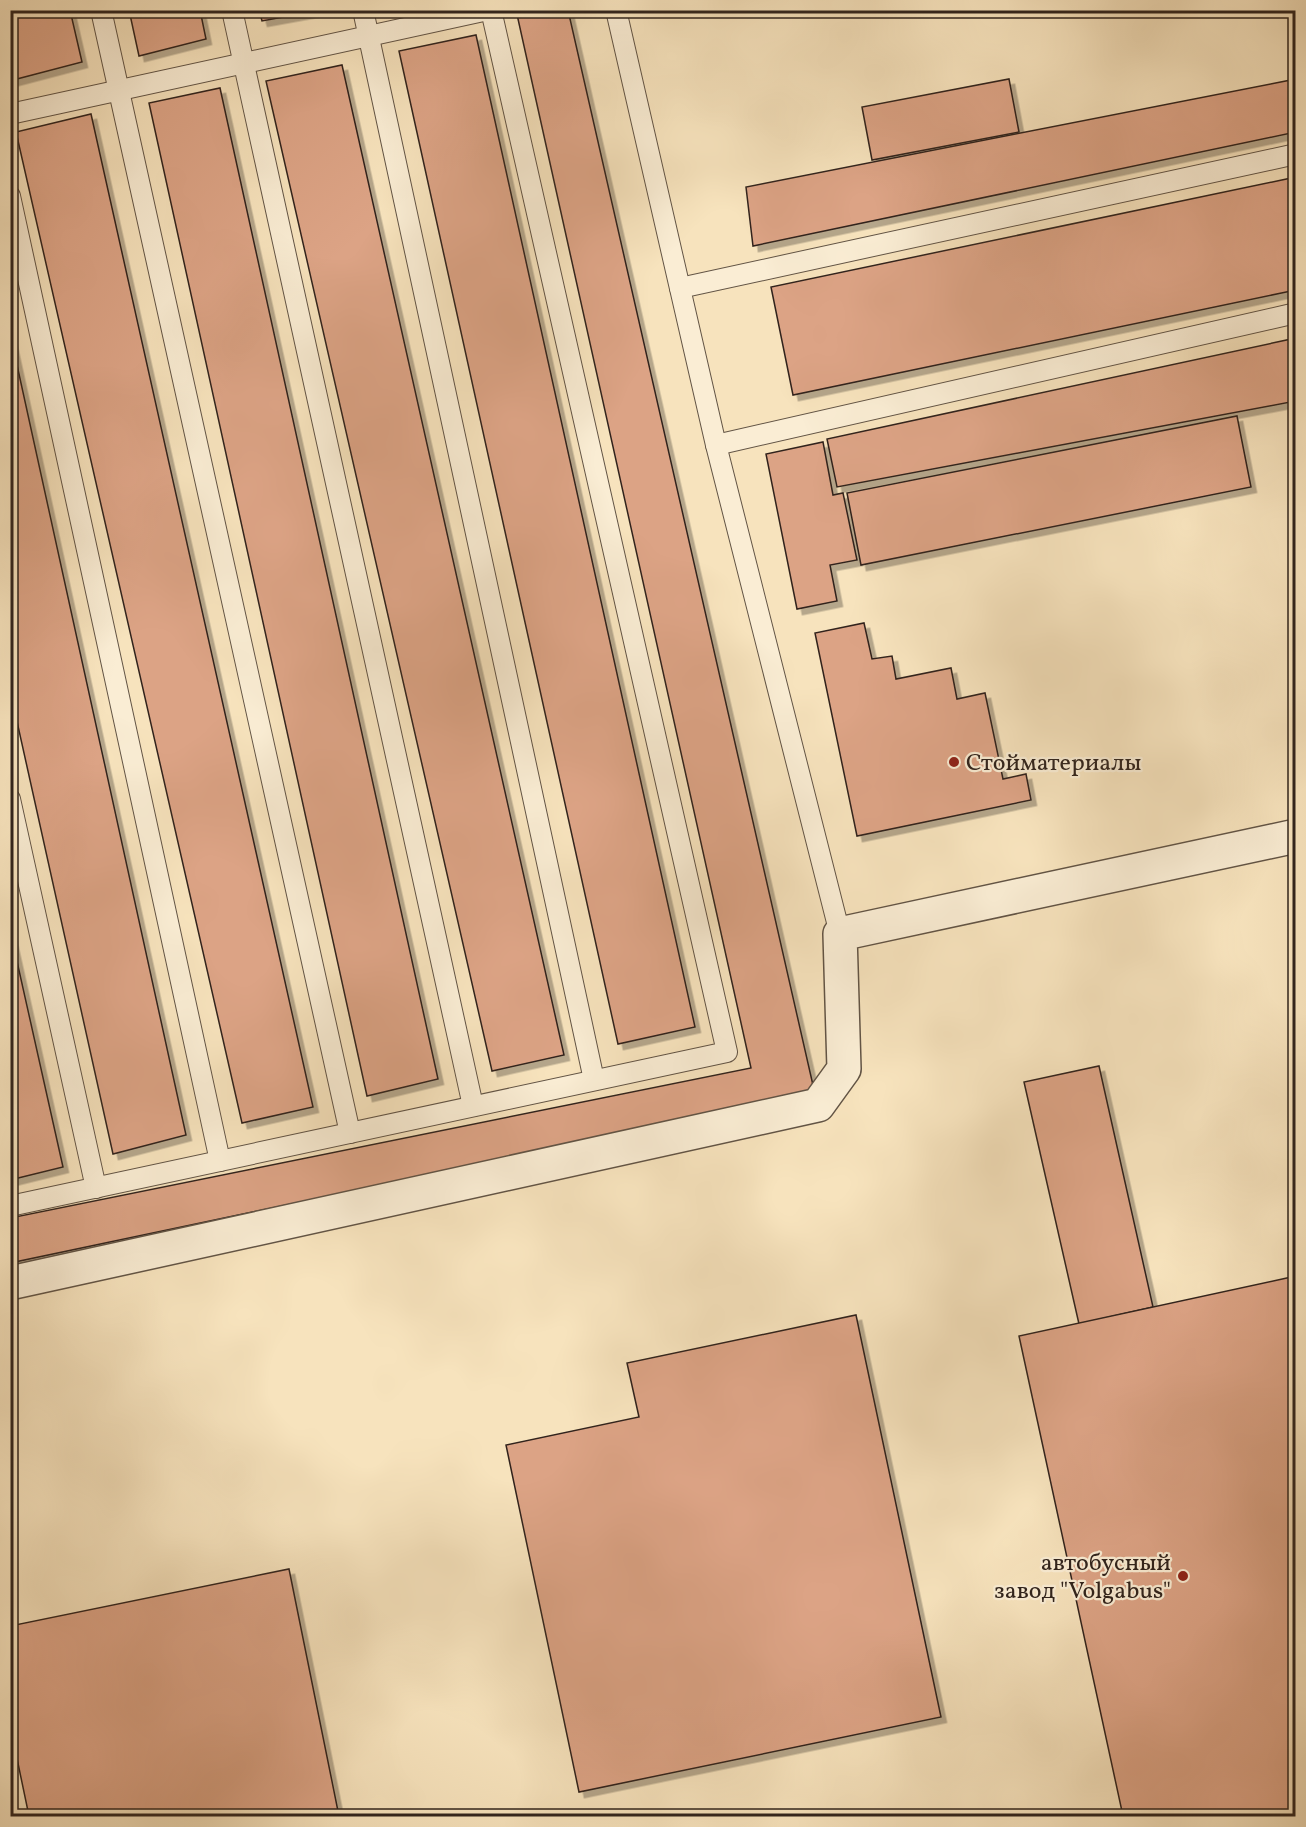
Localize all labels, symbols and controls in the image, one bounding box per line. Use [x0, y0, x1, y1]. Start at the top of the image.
place label: Стойматериалы [966, 747, 1141, 781]
marker: Стойматериалы [947, 755, 961, 769]
place label: автобусный завод "Volgabus" [994, 1547, 1171, 1609]
marker: автобусный завод "Volgabus" [1176, 1569, 1190, 1583]

